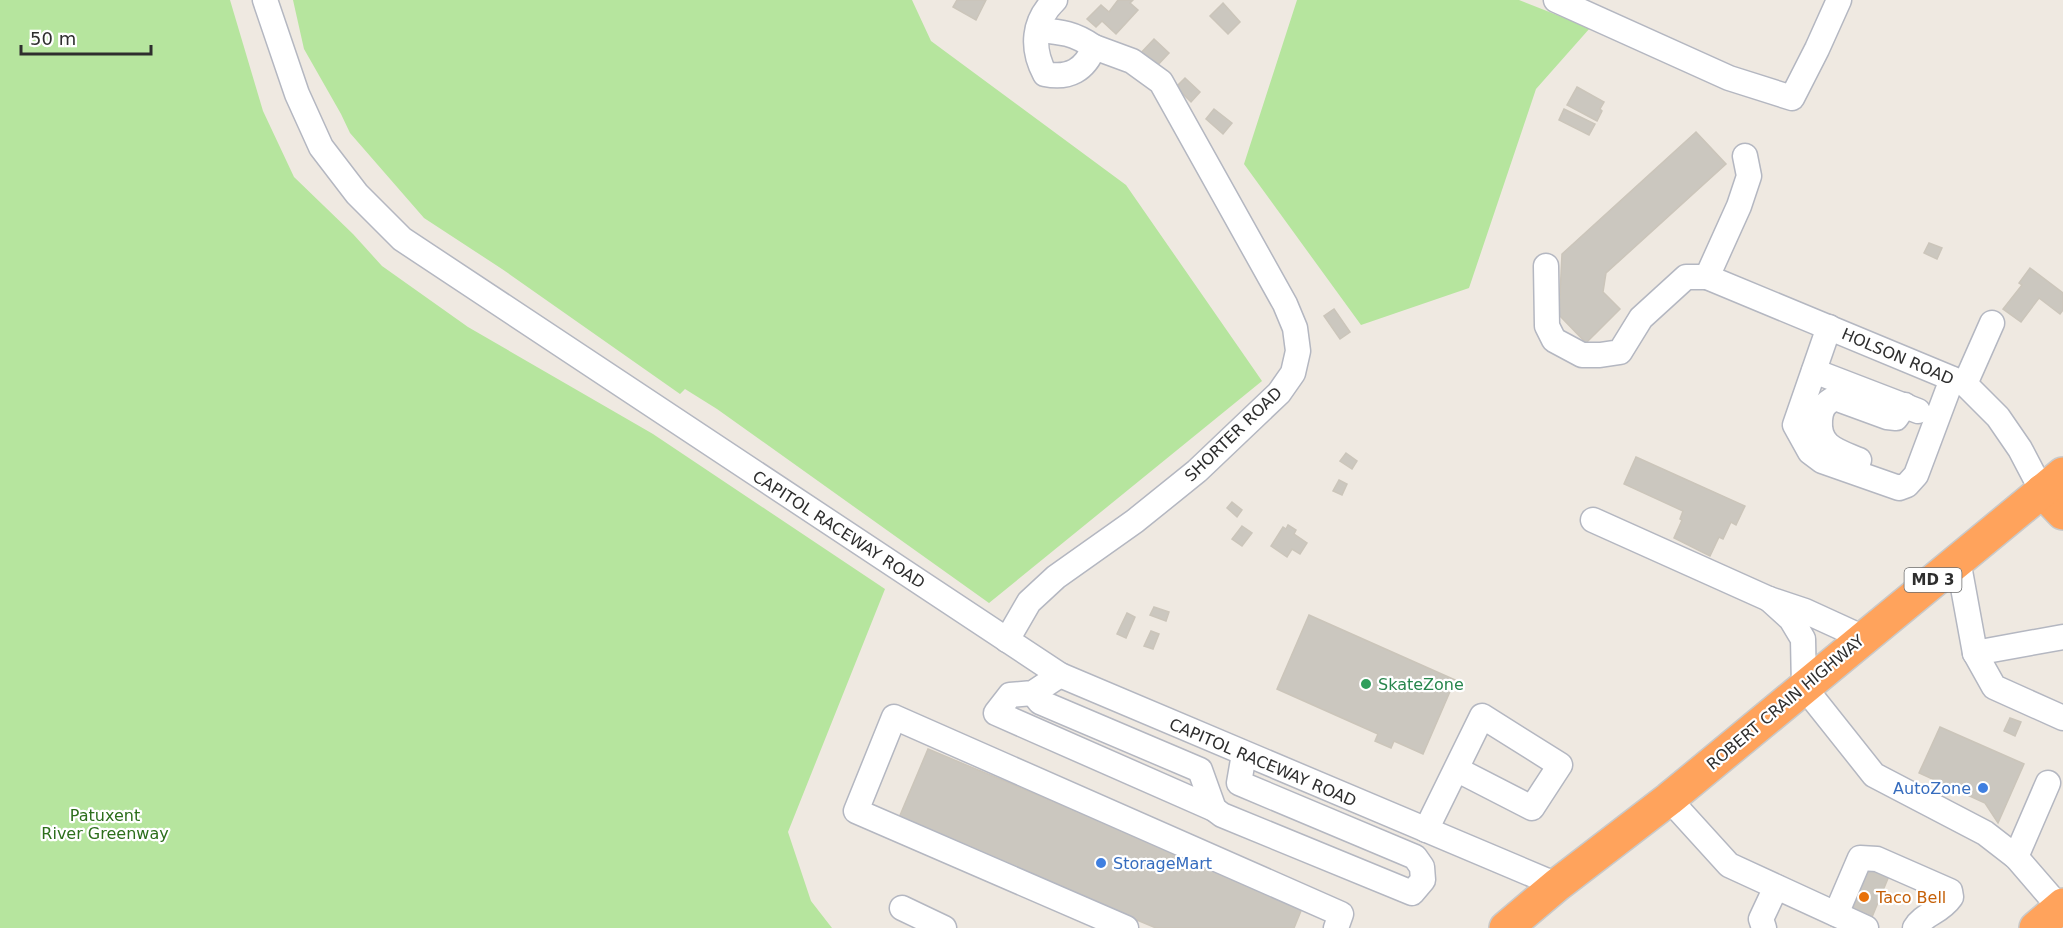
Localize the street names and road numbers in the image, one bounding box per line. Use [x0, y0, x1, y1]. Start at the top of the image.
street label: HOLSON ROAD [1839, 324, 1957, 389]
street label: SHORTER ROAD [1181, 383, 1286, 485]
street label: CAPITOL RACEWAY ROAD [749, 467, 928, 592]
road number: MD 3 [1904, 568, 1962, 592]
street label: ROBERT CRAIN HIGHWAY [1703, 631, 1868, 774]
street label: CAPITOL RACEWAY ROAD [1166, 714, 1359, 811]

